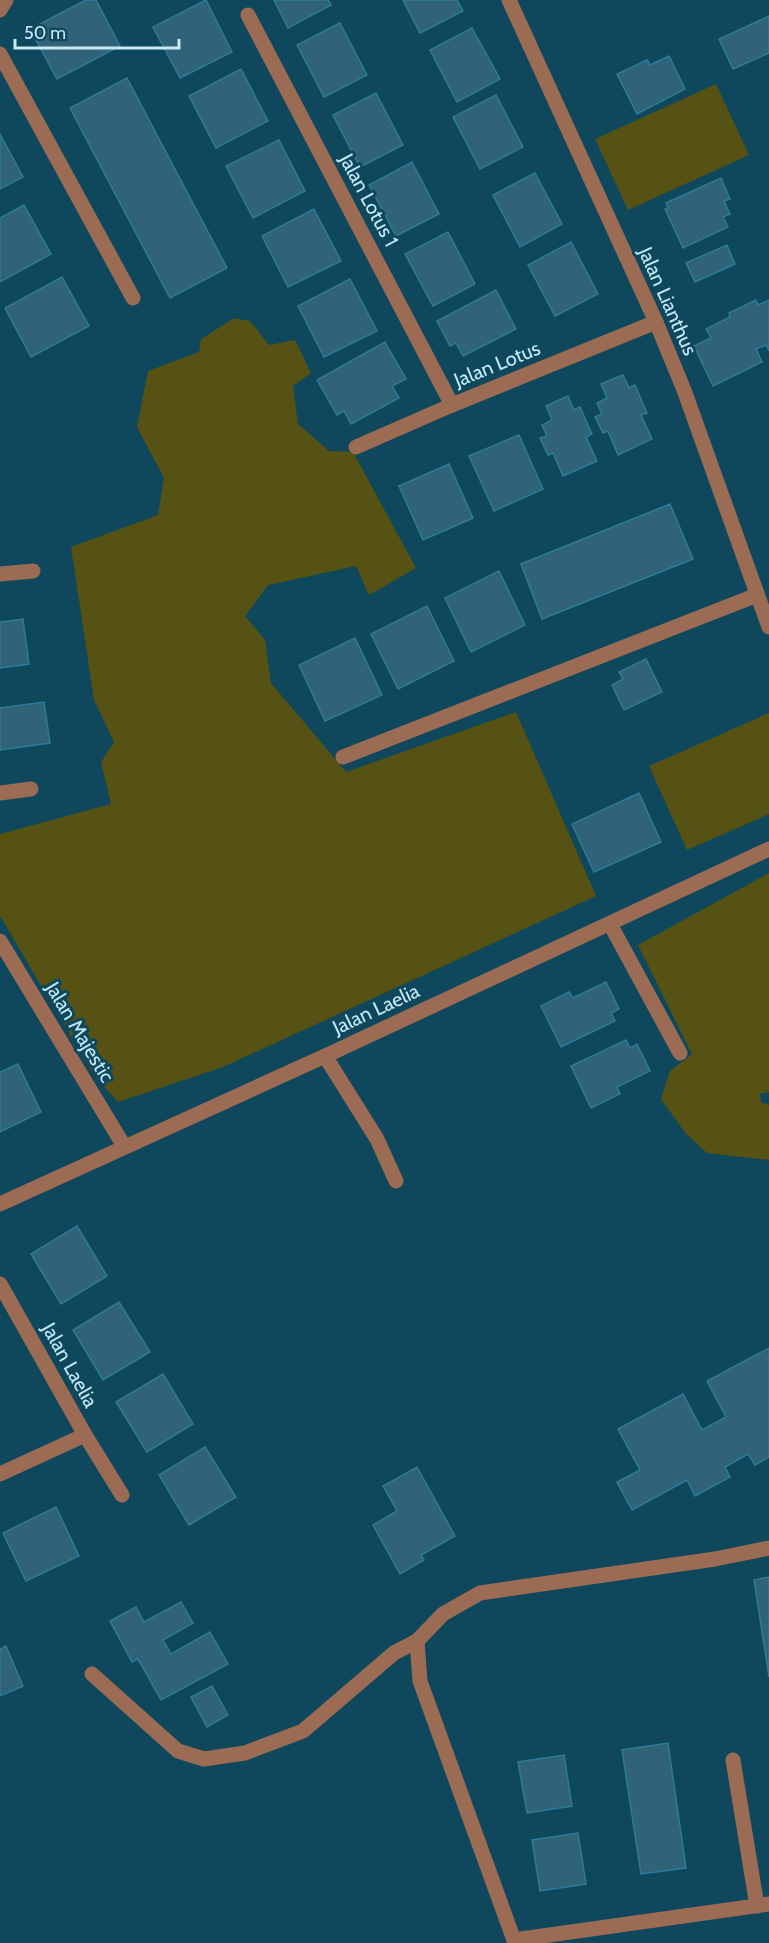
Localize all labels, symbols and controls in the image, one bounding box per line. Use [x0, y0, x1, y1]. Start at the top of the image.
scale bar [15, 12, 178, 50]
text: 50 m [24, 22, 66, 44]
street label: Jalan Lotus 1 [334, 149, 403, 251]
street label: Jalan Lianthus [633, 242, 702, 359]
street label: Jalan Lotus [450, 336, 544, 392]
street label: Jalan Majestic [40, 977, 119, 1087]
street label: Jalan Laelia [328, 978, 424, 1040]
street label: Jalan Laelia [36, 1318, 103, 1412]

